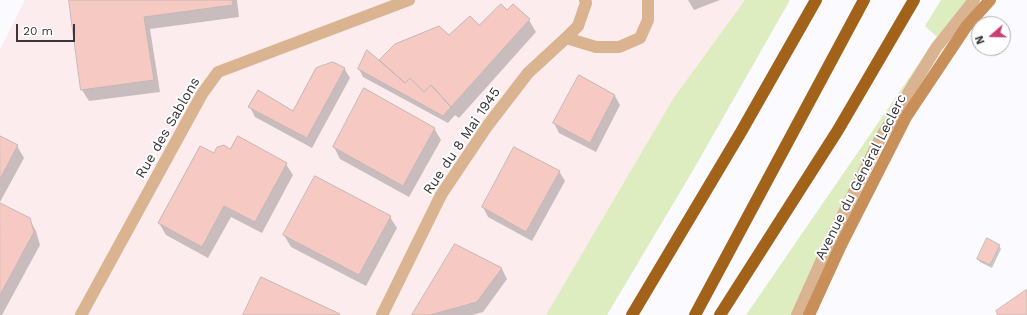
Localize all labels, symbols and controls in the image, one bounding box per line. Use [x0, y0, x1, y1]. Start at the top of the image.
scale bar [18, 16, 77, 42]
north arrow [971, 16, 1011, 56]
text: 20 m [23, 24, 53, 38]
text: N [973, 34, 988, 46]
street label: Rue des Sablons [132, 74, 204, 182]
street label: Rue du 8 Mai 1945 [420, 84, 504, 198]
street label: Avenue du Général Leclerc [812, 91, 910, 263]

